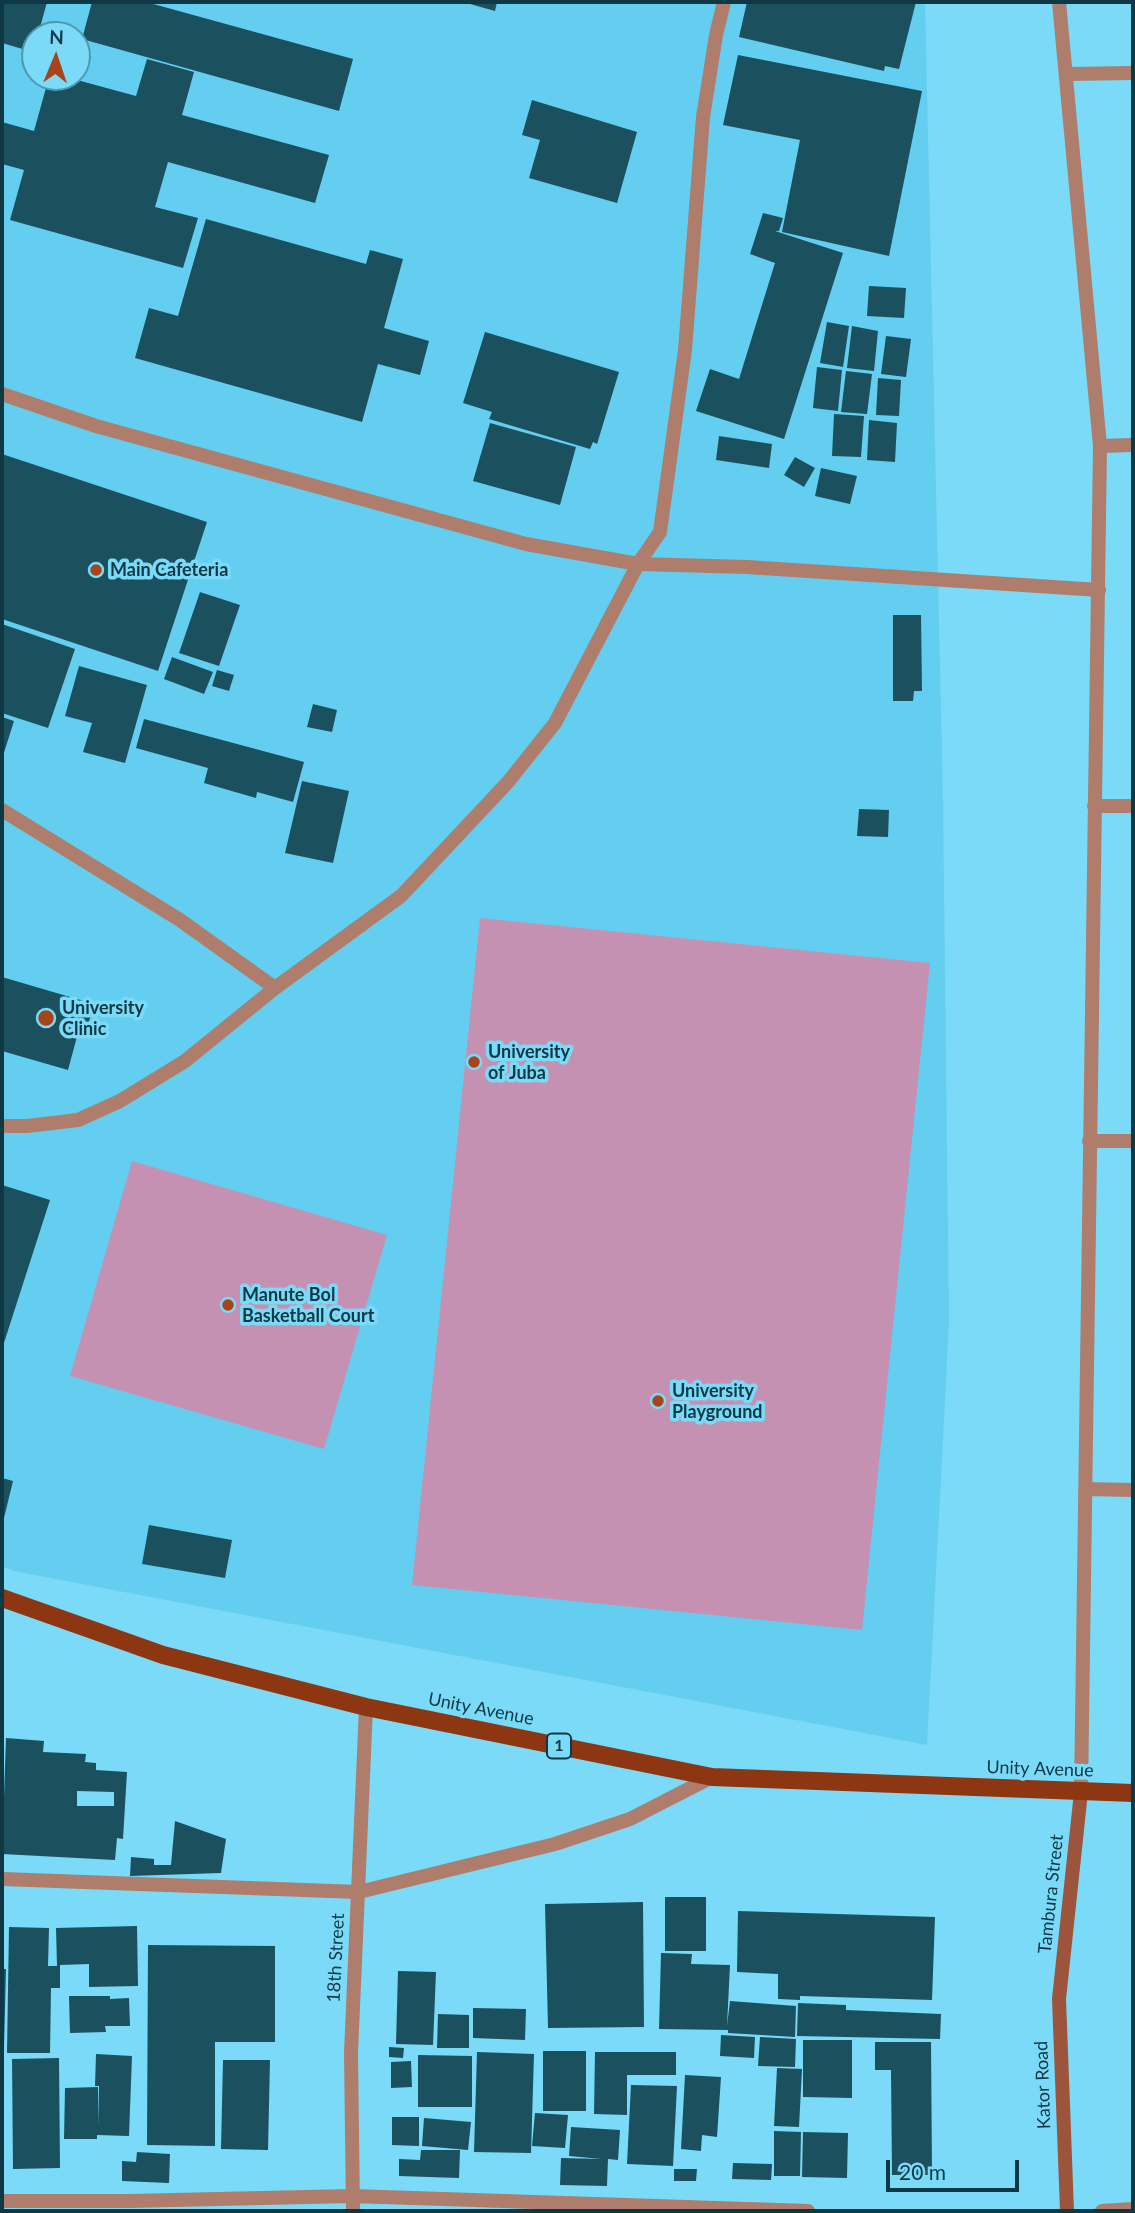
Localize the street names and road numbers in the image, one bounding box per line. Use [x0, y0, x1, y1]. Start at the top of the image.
street label: Unity Avenue [426, 1688, 536, 1730]
road number: 1 [547, 1734, 571, 1758]
street label: Unity Avenue [986, 1756, 1094, 1782]
street label: Tambura Street [1034, 1833, 1068, 1955]
street label: 18th Street [323, 1913, 349, 2003]
street label: Kator Road [1031, 2040, 1055, 2130]

